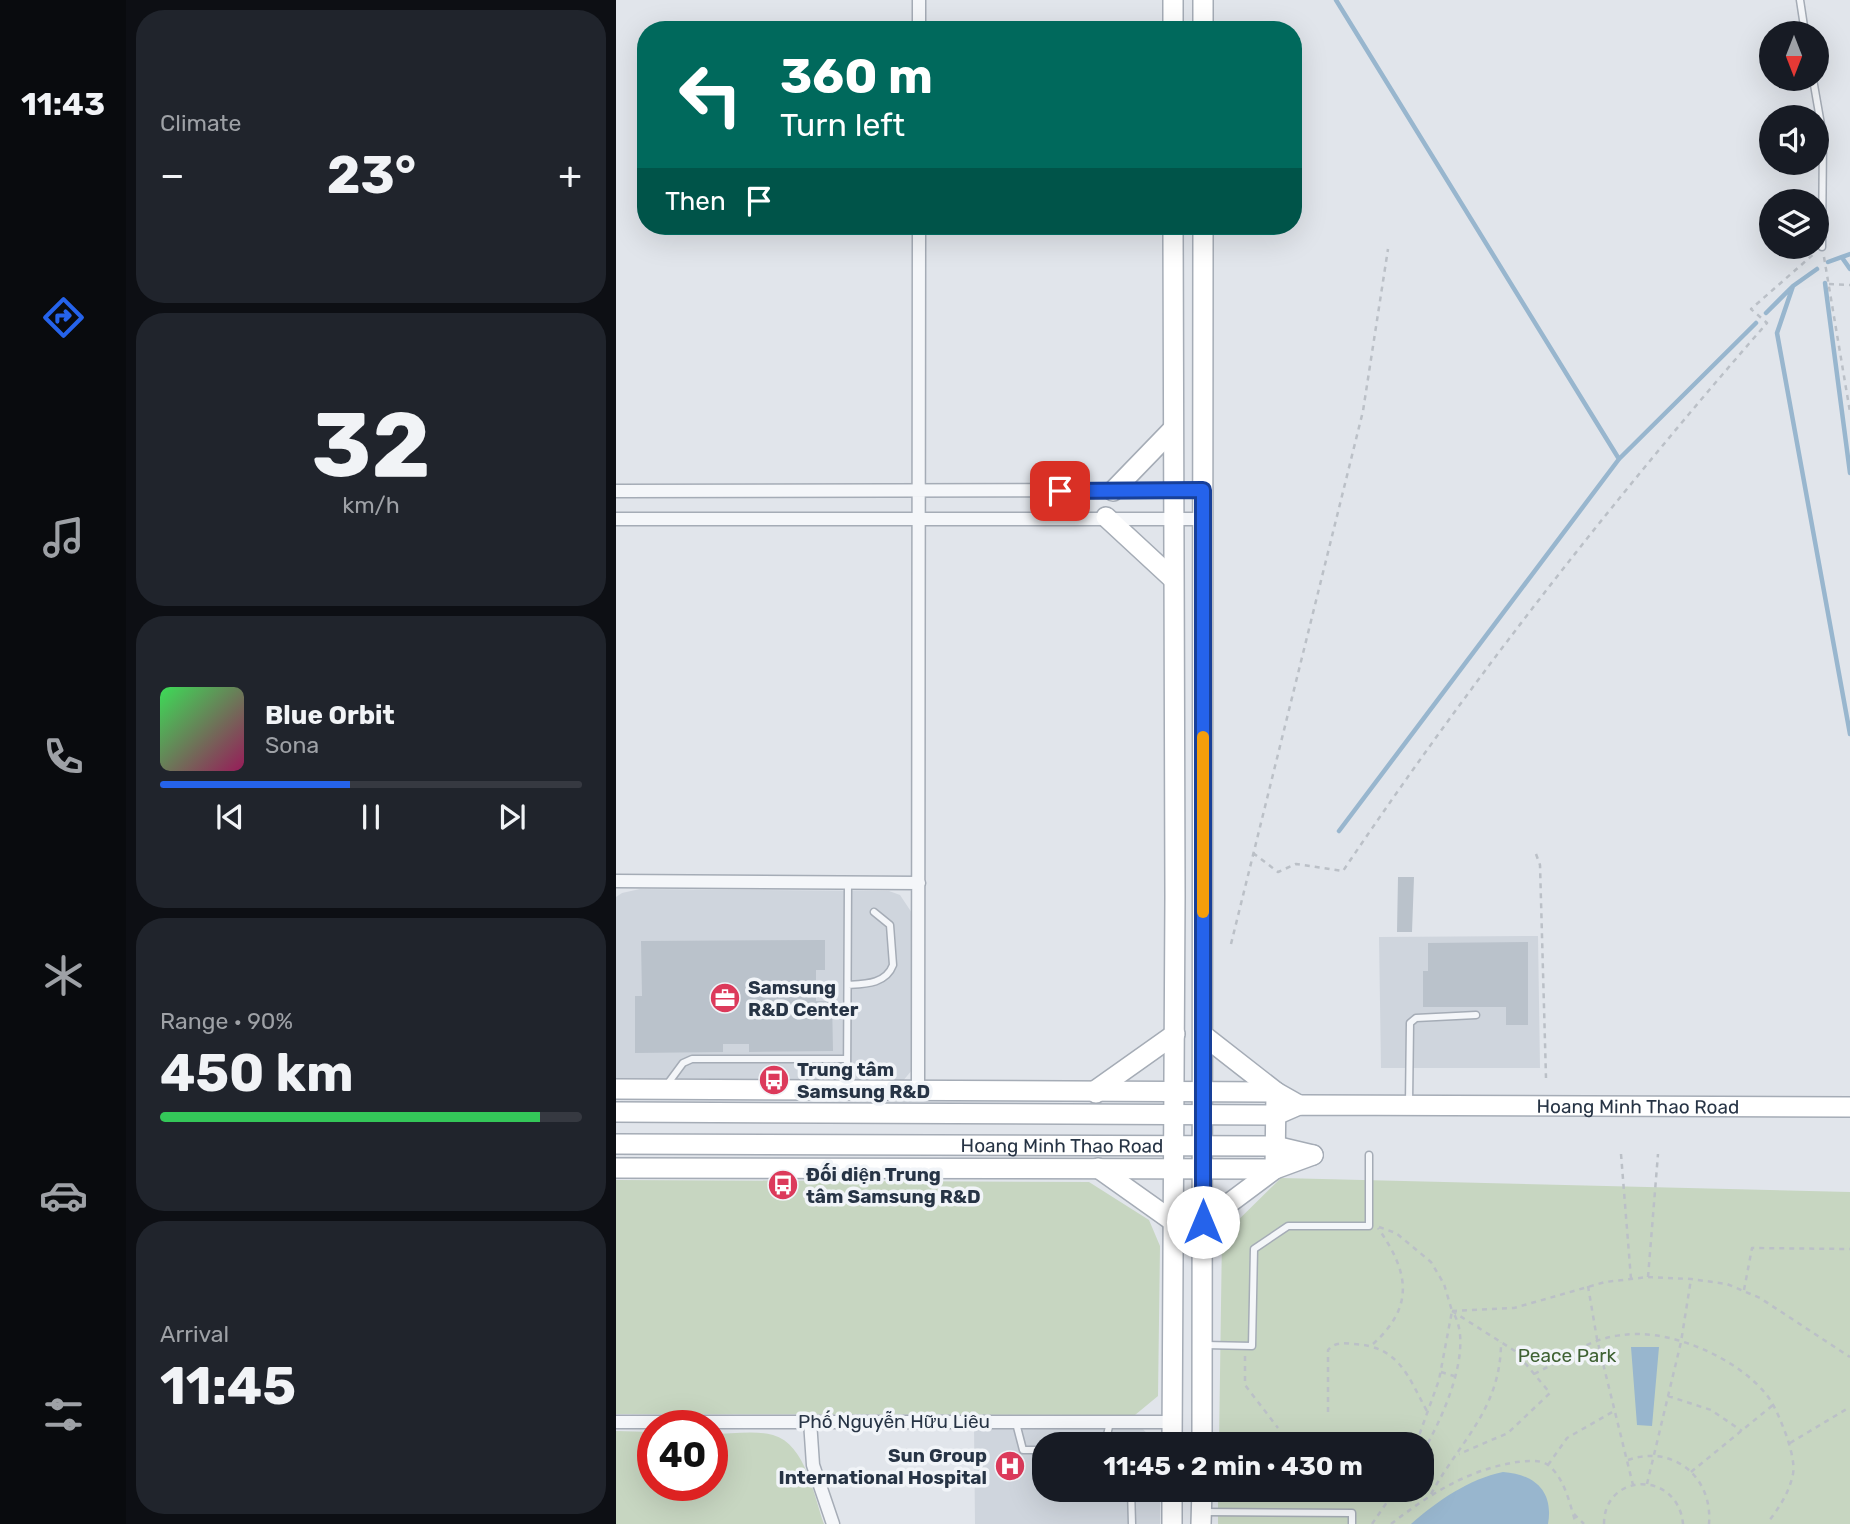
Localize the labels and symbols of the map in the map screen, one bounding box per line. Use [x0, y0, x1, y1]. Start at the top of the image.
north arrow [1759, 21, 1829, 91]
pin [1030, 461, 1090, 521]
place label: Samsung R&D Center [748, 976, 859, 1021]
office icon: Samsung R&D Center [708, 981, 742, 1015]
place label: Trung tâm Samsung R&D [797, 1058, 930, 1103]
bus stop icon: Trung tâm Samsung R&D [757, 1063, 791, 1097]
street label: Hoang Minh Thao Road [1536, 1095, 1739, 1119]
street label: Hoang Minh Thao Road [961, 1134, 1163, 1158]
place label: Đối diện Trung tâm Samsung R&D [806, 1163, 981, 1208]
bus stop icon: Đối diện Trung tâm Samsung R&D [766, 1168, 800, 1202]
position arrow [1166, 1185, 1240, 1259]
park label: Peace Park [1518, 1344, 1616, 1367]
speed limit sign: 40 [637, 1410, 728, 1501]
street label: Phố Nguyễn Hữu Liêu [798, 1410, 990, 1433]
place label: Sun Group International Hospital [779, 1444, 987, 1489]
hospital icon: Sun Group International Hospital [993, 1449, 1027, 1483]

